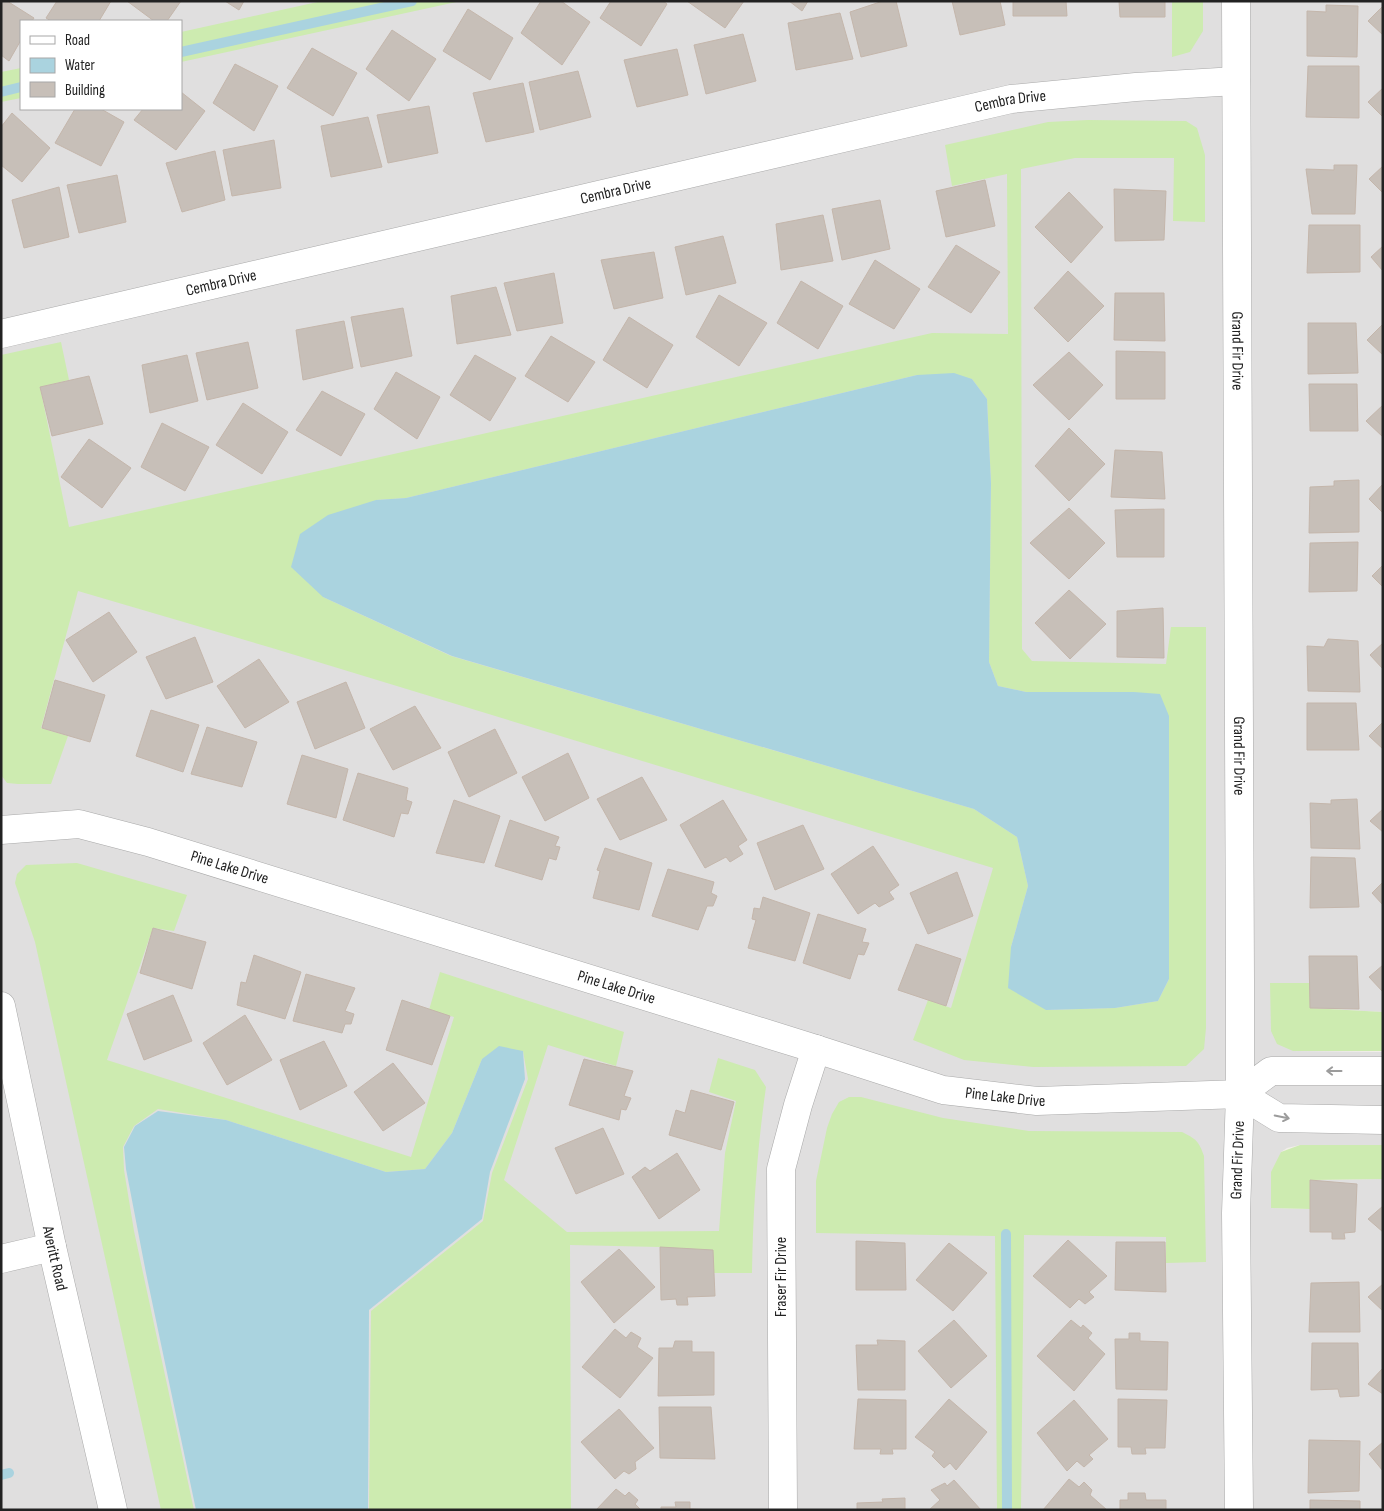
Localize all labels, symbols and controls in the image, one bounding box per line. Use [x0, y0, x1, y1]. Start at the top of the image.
legend [20, 20, 182, 110]
text: Road [65, 31, 90, 50]
text: Water [65, 56, 96, 75]
text: Building [65, 81, 105, 100]
street label: Cembra Drive [973, 86, 1047, 117]
street label: Cembra Drive [578, 174, 653, 208]
street label: Cembra Drive [184, 265, 258, 300]
street label: Grand Fir Drive [1228, 311, 1247, 391]
street label: Grand Fir Drive [1229, 716, 1249, 796]
street label: Pine Lake Drive [188, 846, 271, 888]
street label: Pine Lake Drive [575, 966, 658, 1008]
one-way arrow [1326, 1066, 1342, 1076]
street label: Pine Lake Drive [964, 1083, 1046, 1111]
one-way arrow [1274, 1113, 1290, 1122]
street label: Grand Fir Drive [1227, 1120, 1249, 1200]
street label: Averitt Road [38, 1223, 71, 1293]
street label: Fraser Fir Drive [772, 1237, 791, 1317]

